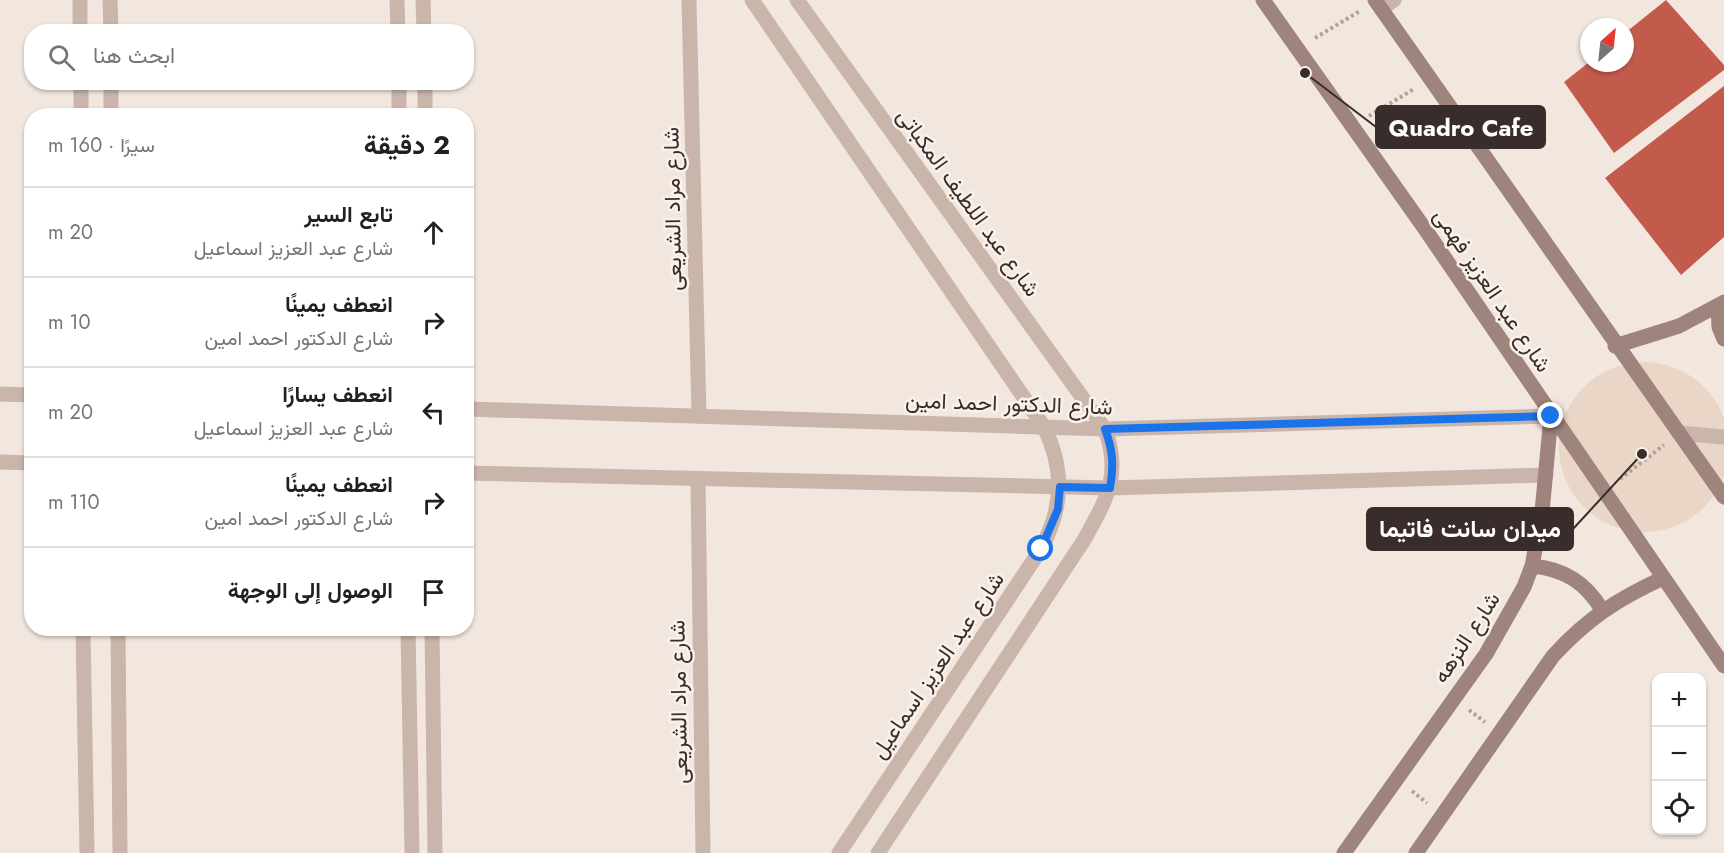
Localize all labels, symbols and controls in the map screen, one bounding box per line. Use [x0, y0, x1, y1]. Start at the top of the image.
north arrow [1580, 18, 1634, 72]
search box [24, 24, 474, 90]
text: ابحث هنا [93, 39, 175, 71]
icon: search [45, 41, 78, 74]
street label: شارع عبد اللطيف المكباتى [890, 101, 1048, 303]
callout: Quadro Cafe [1376, 106, 1545, 148]
text: Quadro Cafe [1389, 110, 1533, 145]
text: 2 دقيقة [364, 126, 450, 164]
street label: شارع مراد الشريعى [655, 127, 689, 291]
text: سيرًا · 160 m [48, 131, 155, 160]
text: تابع السير [304, 198, 393, 230]
street label: شارع عبد العزيز فهمى [1426, 202, 1560, 378]
icon: ahead [417, 216, 450, 249]
text: 20 m [48, 218, 93, 247]
text: شارع عبد العزيز اسماعيل [194, 234, 393, 263]
text: انعطف يمينًا [285, 288, 393, 320]
icon: right [417, 306, 450, 339]
text: 10 m [48, 308, 91, 337]
text: شارع الدكتور احمد امين [204, 324, 393, 353]
text: انعطف يسارًا [282, 378, 393, 410]
street label: شارع الدكتور احمد امين [905, 383, 1113, 423]
icon: left [417, 396, 450, 429]
text: 20 m [48, 398, 93, 427]
route end [1537, 402, 1563, 428]
text: شارع عبد العزيز اسماعيل [194, 414, 393, 443]
text: انعطف يمينًا [285, 468, 393, 500]
icon: right [417, 486, 450, 519]
text: 110 m [48, 488, 100, 517]
text: شارع الدكتور احمد امين [204, 504, 393, 533]
callout: ميدان سانت فاتيما [1367, 508, 1573, 550]
text: ميدان سانت فاتيما [1379, 511, 1561, 546]
route start [1027, 535, 1053, 561]
street label: شارع عبد العزيز اسماعيل [862, 565, 1012, 765]
text: الوصول إلى الوجهة [228, 574, 393, 606]
icon: arrive [417, 576, 450, 609]
street label: شارع النزهه [1424, 585, 1508, 689]
street label: شارع مراد الشريعى [661, 620, 695, 784]
map controls [1652, 673, 1706, 835]
button: + [1652, 673, 1706, 727]
button: − [1652, 727, 1706, 781]
button: locate [1652, 781, 1706, 835]

